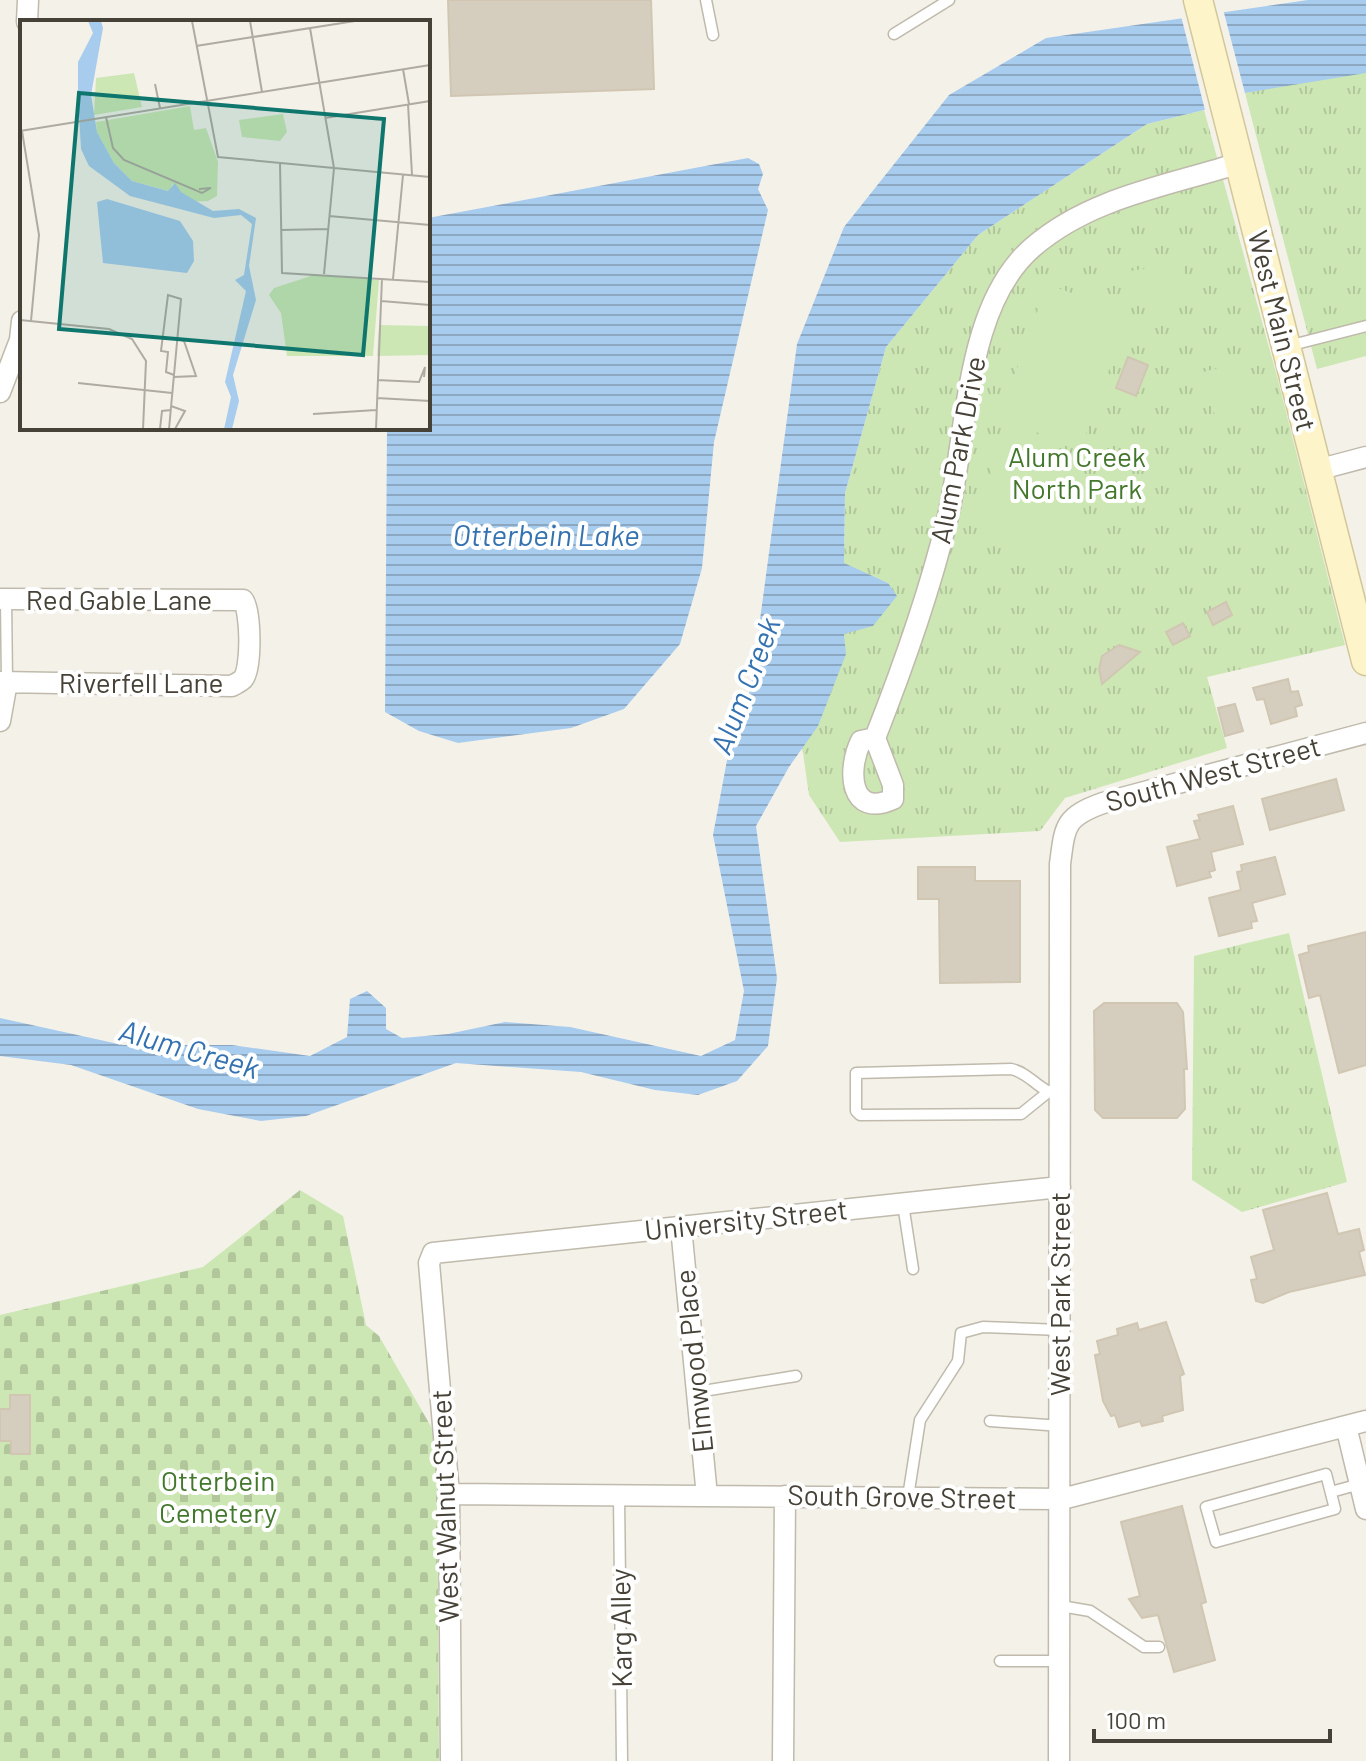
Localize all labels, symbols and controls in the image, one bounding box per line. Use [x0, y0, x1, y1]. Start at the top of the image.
inset map [20, 20, 430, 430]
street label: West Main Street [1242, 227, 1324, 435]
street label: Alum Park Drive [922, 353, 992, 546]
park label: Alum Creek North Park [1008, 439, 1146, 505]
water label: Otterbein Lake [453, 516, 640, 552]
street label: Red Gable Lane [26, 582, 212, 616]
water label: Alum Creek [702, 611, 787, 759]
street label: Riverfell Lane [59, 665, 223, 699]
street label: South West Street [1102, 728, 1324, 818]
water label: Alum Creek [116, 1011, 264, 1085]
street label: University Street [643, 1191, 849, 1247]
street label: West Park Street [1042, 1192, 1076, 1396]
street label: Elmwood Place [666, 1268, 720, 1454]
street label: West Walnut Street [423, 1389, 465, 1623]
park label: Otterbein Cemetery [159, 1463, 277, 1529]
street label: South Grove Street [787, 1477, 1017, 1515]
street label: Karg Alley [602, 1568, 638, 1688]
scale bar [1094, 1693, 1330, 1743]
text: 100 m [1106, 1705, 1166, 1734]

